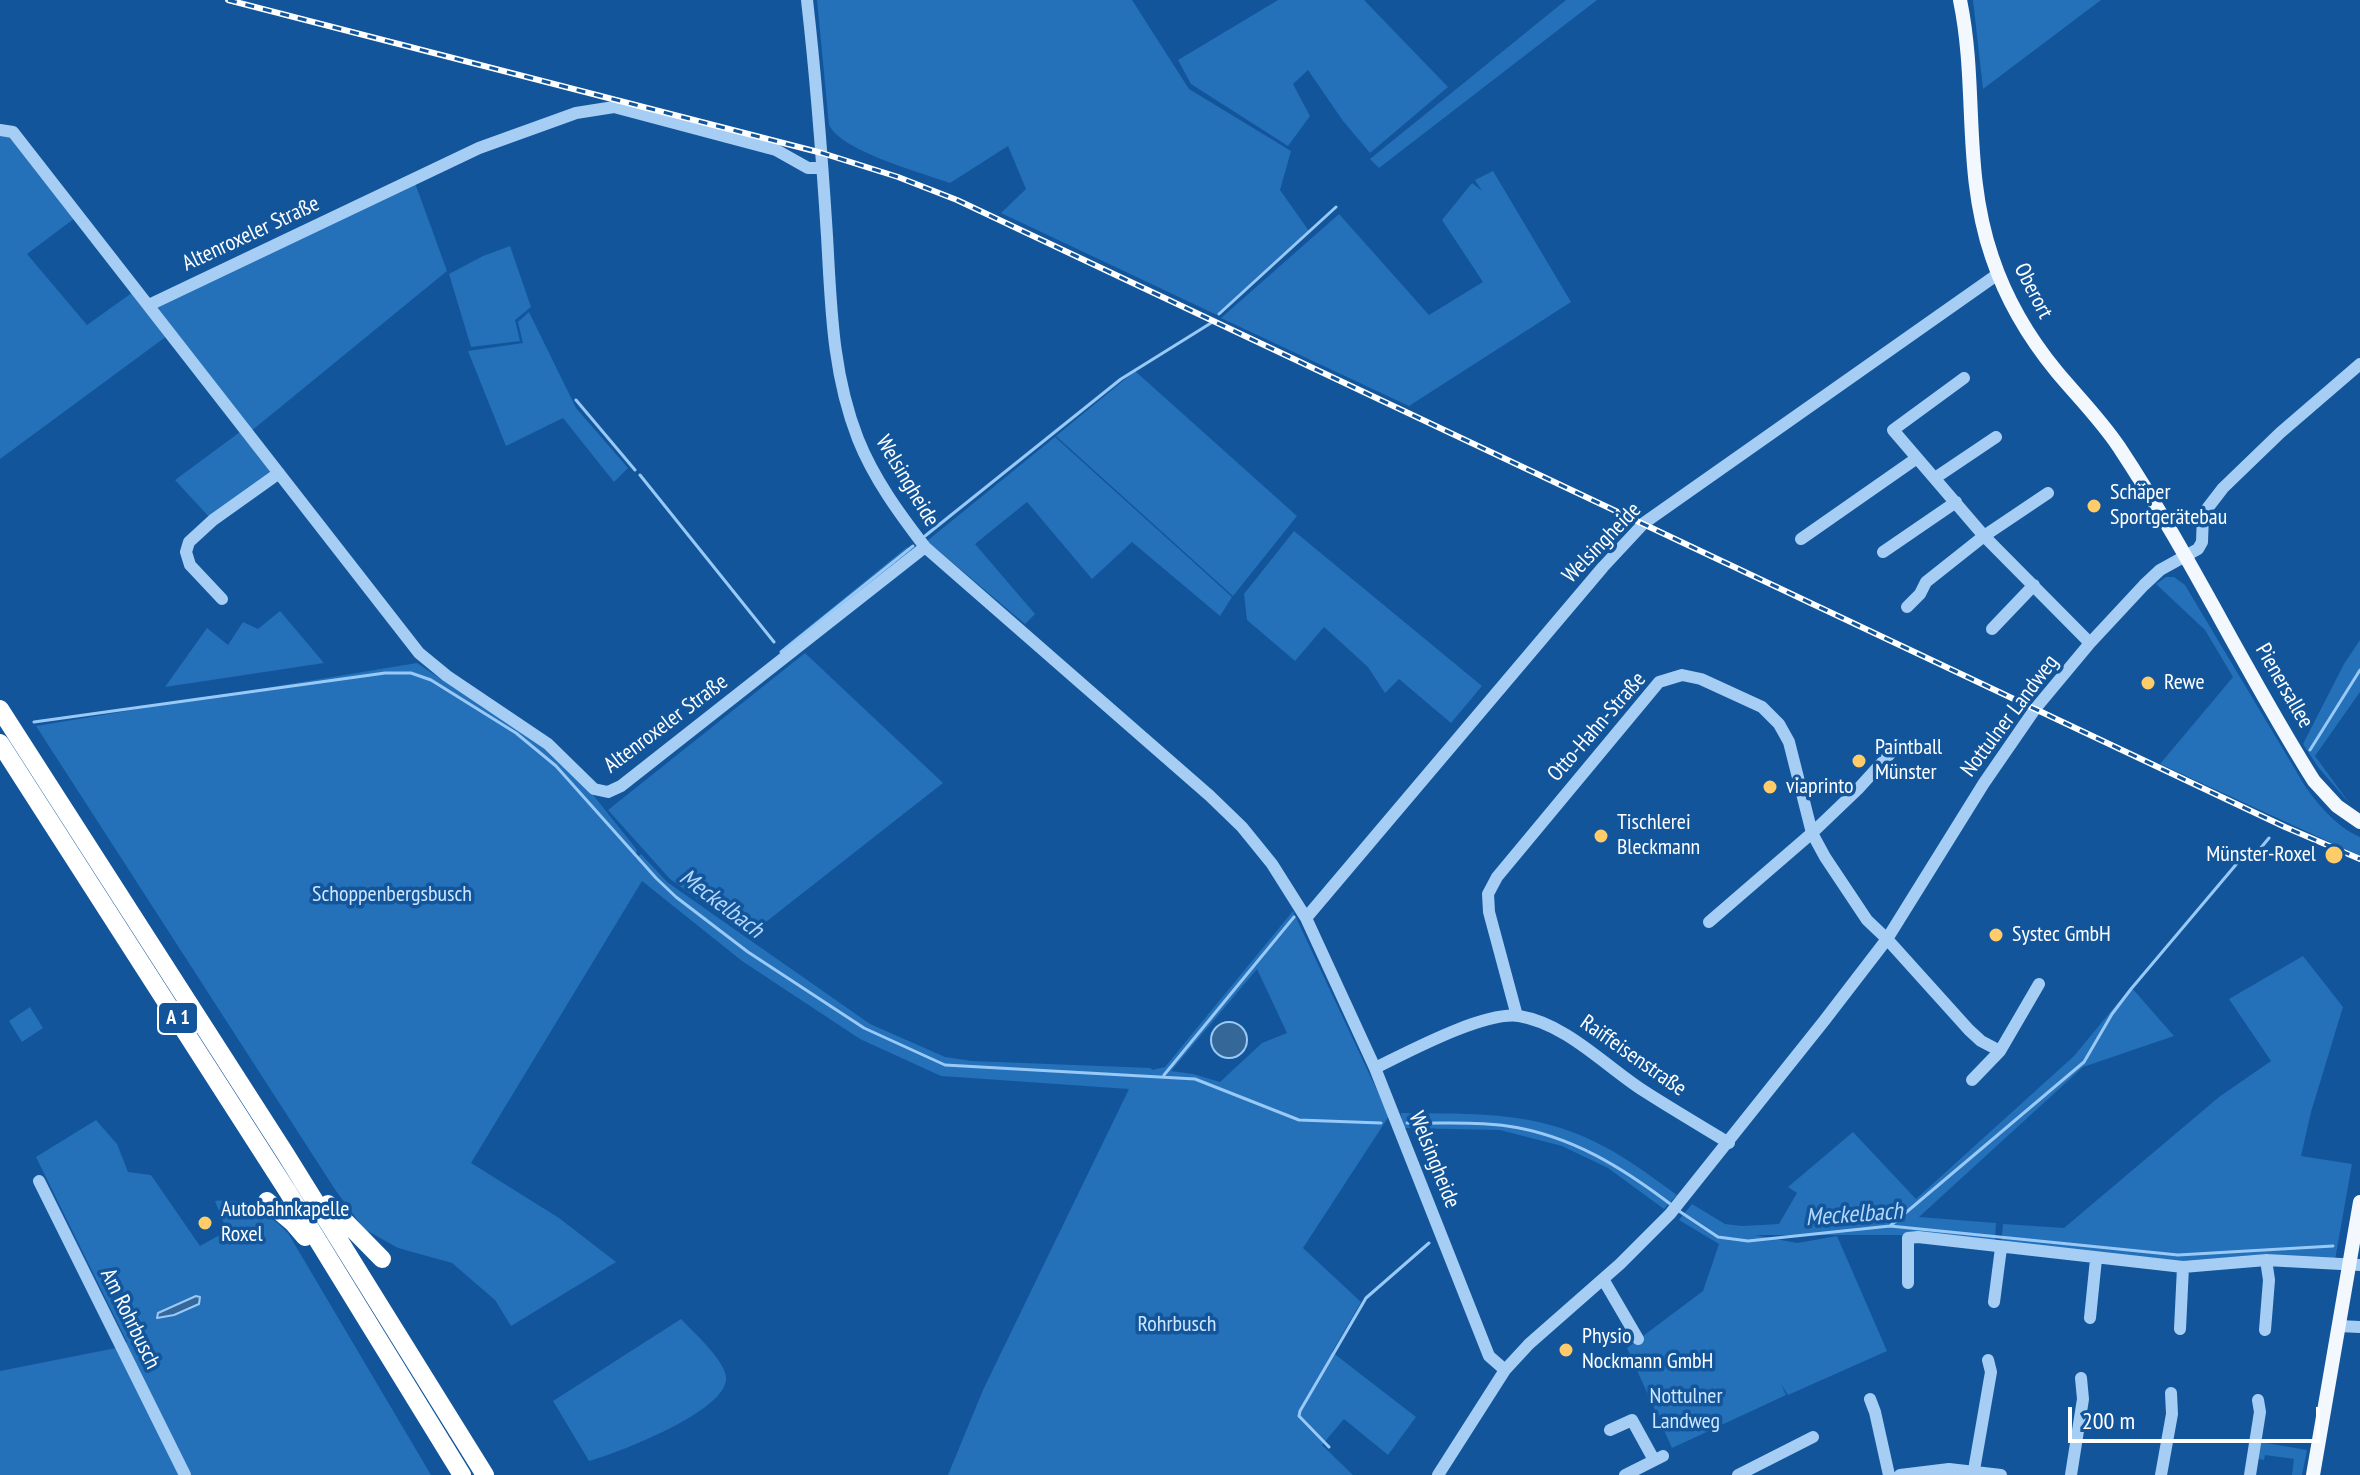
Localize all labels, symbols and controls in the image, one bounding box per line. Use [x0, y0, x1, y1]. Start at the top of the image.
street label: Altenroxeler Straße [178, 191, 324, 277]
street label: Oberort [2008, 259, 2058, 323]
street label: Welsingheide [869, 431, 945, 531]
place label: Schäper Sportgerätebau [2110, 480, 2227, 532]
street label: Welsingheide [1557, 497, 1647, 589]
marker: Schäper Sportgerätebau [2085, 497, 2103, 515]
street label: Pienersallee [2249, 639, 2319, 733]
street label: Nottulner Landweg [1956, 650, 2064, 782]
street label: Otto-Hahn-Straße [1542, 667, 1652, 787]
street label: Altenroxeler Straße [599, 669, 733, 779]
place label: Rewe [2164, 670, 2204, 696]
marker: Rewe [2139, 674, 2157, 692]
place label: Paintball Münster [1875, 735, 1942, 786]
marker: Paintball Münster [1850, 752, 1868, 770]
place label: viaprinto [1786, 774, 1854, 800]
marker: viaprinto [1761, 778, 1779, 796]
place label: Tischlerei Bleckmann [1617, 810, 1700, 862]
marker: Tischlerei Bleckmann [1592, 827, 1610, 845]
place label: Münster-Roxel [2206, 842, 2316, 868]
marker: Münster-Roxel [2323, 844, 2345, 866]
water label: Meckelbach [674, 863, 768, 945]
park label: Schoppenbergsbusch [312, 882, 472, 908]
place label: Systec GmbH [2012, 922, 2111, 948]
marker: Systec GmbH [1987, 926, 2005, 944]
road number: A 1 [158, 1002, 198, 1034]
street label: Raiffeisenstraße [1575, 1010, 1691, 1102]
street label: Welsingheide [1403, 1108, 1465, 1212]
place label: Autobahnkapelle Roxel [221, 1197, 349, 1248]
water label: Meckelbach [1804, 1197, 1904, 1233]
marker: Autobahnkapelle Roxel [196, 1214, 214, 1232]
street label: Am Rohrbusch [94, 1265, 166, 1373]
park label: Rohrbusch [1138, 1312, 1216, 1338]
place label: Physio Nockmann GmbH [1582, 1324, 1713, 1376]
marker: Physio Nockmann GmbH [1557, 1341, 1575, 1359]
park label: Nottulner Landweg [1650, 1384, 1722, 1436]
scale bar [2072, 1391, 2324, 1441]
text: 200 m [2082, 1405, 2135, 1436]

